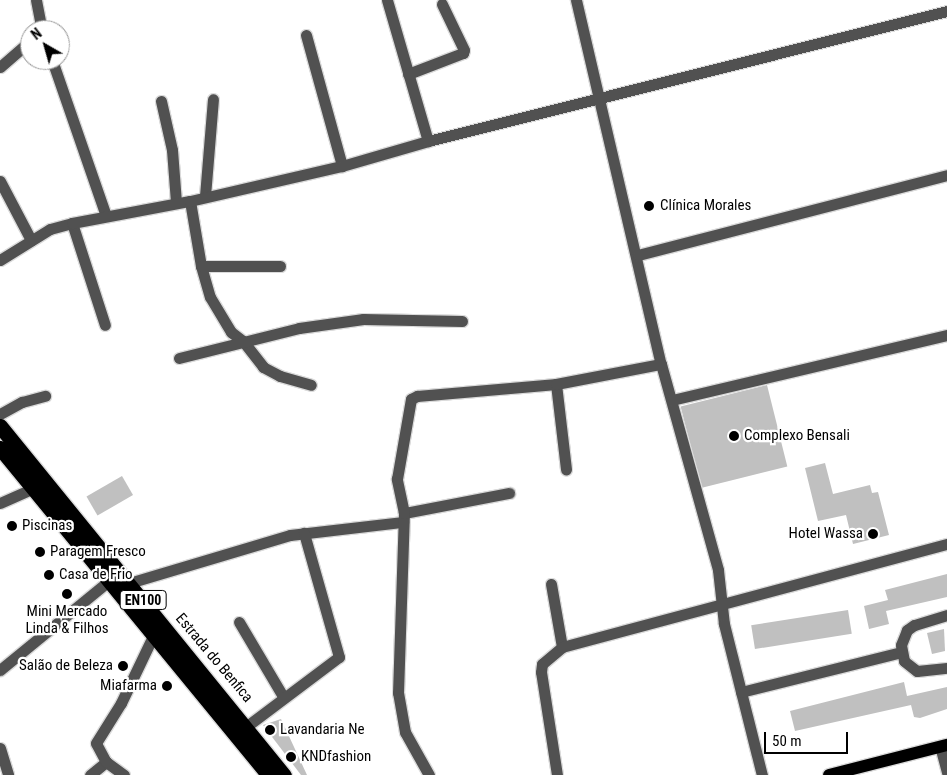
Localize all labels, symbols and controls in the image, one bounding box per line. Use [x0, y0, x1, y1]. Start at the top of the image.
north arrow [20, 20, 70, 70]
text: N [28, 25, 45, 43]
place label: Clínica Morales [660, 197, 751, 215]
marker: Clínica Morales [642, 199, 656, 213]
place label: Complexo Bensali [744, 427, 850, 445]
marker: Complexo Bensali [728, 430, 740, 442]
place label: Piscinas [22, 517, 72, 535]
marker: Piscinas [6, 520, 18, 532]
place label: Hotel Wassa [789, 525, 863, 543]
marker: Hotel Wassa [867, 528, 879, 540]
place label: Paragem Fresco [50, 543, 146, 561]
marker: Paragem Fresco [34, 546, 46, 558]
place label: Casa de Frio [59, 566, 133, 584]
marker: Casa de Frio [43, 569, 55, 581]
marker: Mini Mercado Linda & Filhos [61, 588, 73, 600]
road number: EN100 [119, 588, 167, 612]
place label: Mini Mercado Linda & Filhos [25, 602, 109, 637]
street label: Estrada do Benfica [172, 610, 256, 706]
place label: Salão de Beleza [19, 657, 113, 675]
marker: Salão de Beleza [117, 660, 129, 672]
place label: Miafarma [100, 677, 157, 695]
marker: Miafarma [161, 680, 173, 692]
place label: Lavandaria Ne [280, 721, 365, 739]
scale bar [767, 722, 851, 754]
marker: Lavandaria Ne [264, 724, 276, 736]
text: 50 m [772, 732, 802, 750]
place label: KNDfashion [301, 748, 371, 766]
marker: KNDfashion [285, 751, 297, 763]

